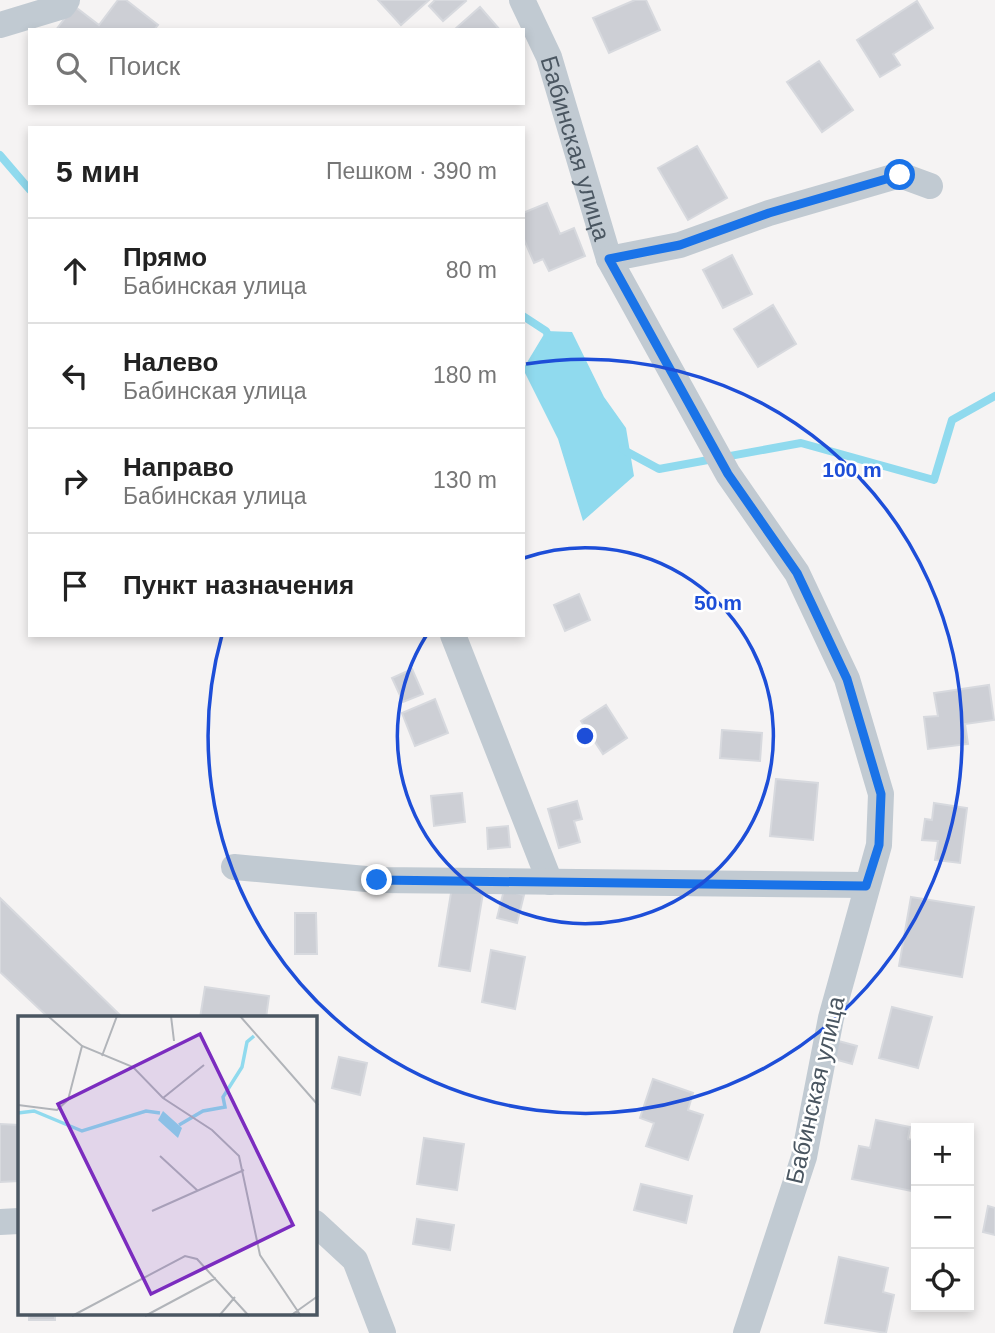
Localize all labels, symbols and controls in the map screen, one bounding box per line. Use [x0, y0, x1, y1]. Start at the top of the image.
search box [28, 28, 525, 105]
icon: search [52, 48, 90, 86]
text: Поиск [108, 51, 180, 81]
street label: Бабинская улица [536, 52, 616, 244]
text: 5 мин [56, 155, 140, 188]
text: Пешком · 390 m [326, 158, 497, 184]
route start [884, 159, 915, 190]
text: Прямо [123, 242, 207, 272]
icon: ahead [56, 252, 94, 290]
text: 80 m [446, 257, 497, 283]
text: Бабинская улица [123, 273, 307, 299]
text: Налево [123, 347, 218, 377]
icon: left [56, 357, 94, 395]
text: 180 m [433, 362, 497, 388]
text: Бабинская улица [123, 378, 307, 404]
text: Направо [123, 452, 234, 482]
text: 100 m [822, 458, 882, 481]
icon: right [56, 462, 94, 500]
text: 130 m [433, 467, 497, 493]
text: Бабинская улица [123, 483, 307, 509]
icon: arrive [56, 567, 94, 605]
text: Пункт назначения [123, 570, 354, 600]
text: 50 m [694, 591, 742, 614]
centre of rings [573, 724, 597, 748]
route end [361, 864, 392, 895]
street label: Бабинская улица [780, 993, 850, 1186]
inset map [18, 1016, 317, 1316]
map controls [911, 1123, 974, 1312]
button: + [911, 1123, 974, 1186]
button: − [911, 1186, 974, 1249]
button: locate [911, 1249, 974, 1312]

